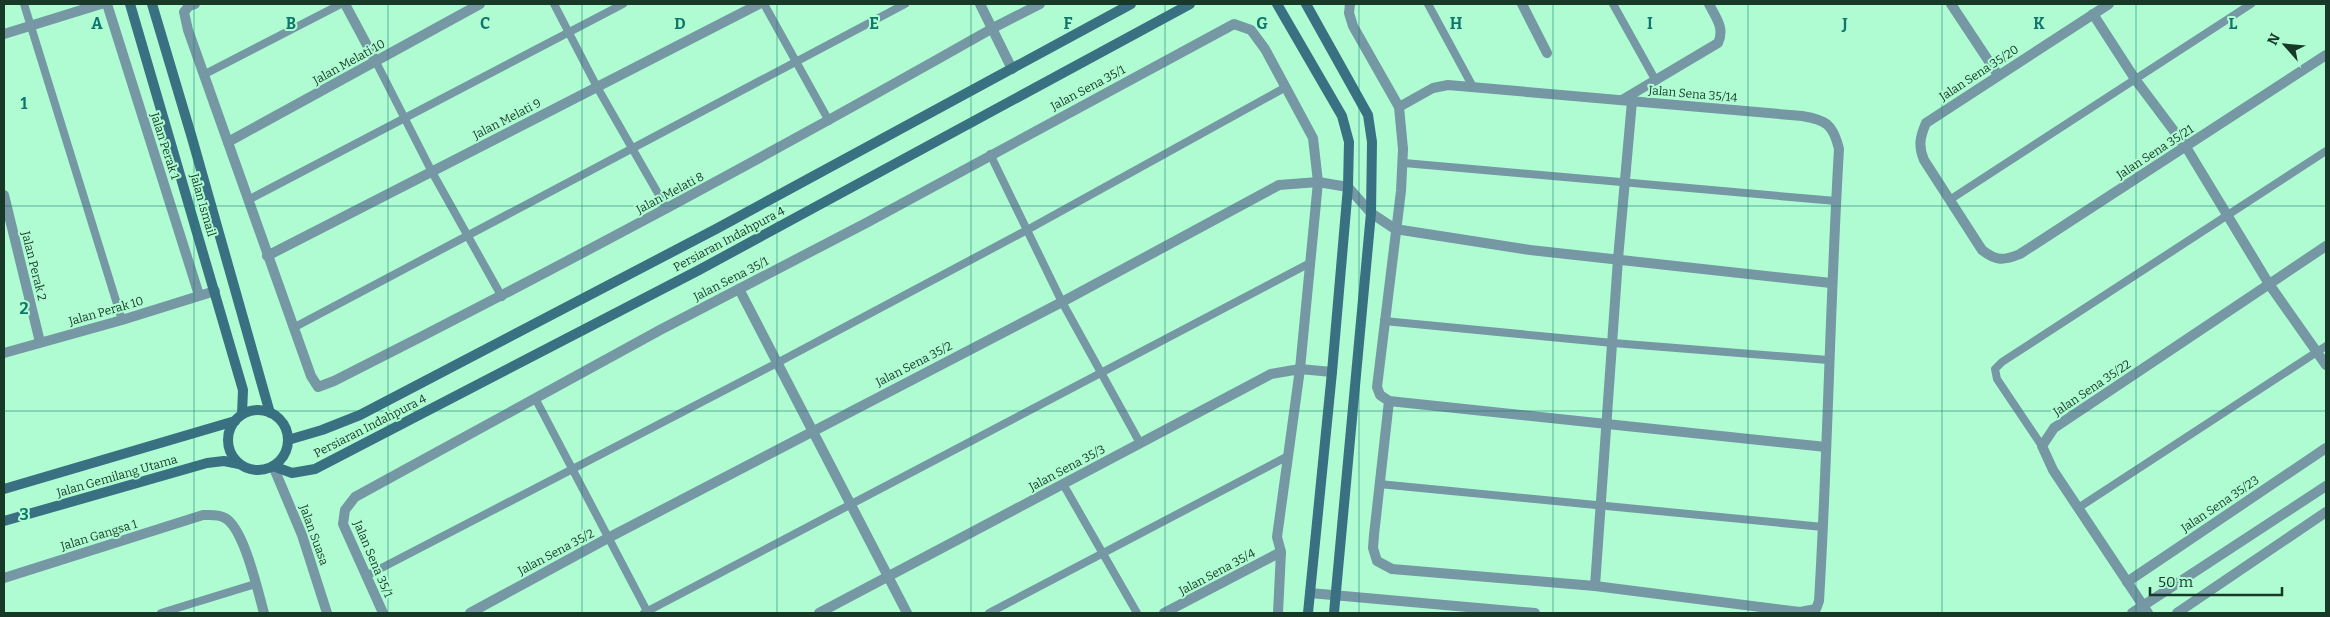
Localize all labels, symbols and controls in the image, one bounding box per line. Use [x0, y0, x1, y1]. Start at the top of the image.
text: A [91, 14, 103, 33]
text: B [286, 14, 296, 33]
text: C [480, 14, 490, 33]
text: D [674, 14, 686, 33]
text: E [869, 14, 879, 33]
text: F [1064, 14, 1073, 33]
text: G [1256, 14, 1268, 33]
text: H [1450, 14, 1463, 33]
text: I [1647, 14, 1653, 33]
text: J [1841, 14, 1848, 33]
text: K [2033, 14, 2045, 33]
text: L [2229, 14, 2238, 33]
north arrow [2260, 20, 2310, 70]
text: N [2264, 30, 2284, 48]
street label: Jalan Melati 10 [310, 37, 387, 88]
street label: Jalan Sena 35/20 [1936, 42, 2021, 104]
street label: Jalan Sena 35/1 [1048, 62, 1128, 114]
street label: Jalan Sena 35/14 [1647, 83, 1738, 105]
text: 1 [21, 94, 28, 113]
street label: Jalan Melati 9 [470, 96, 543, 143]
street label: Jalan Perak 1 [147, 110, 182, 181]
street label: Jalan Sena 35/21 [2113, 122, 2196, 183]
street label: Jalan Melati 8 [633, 169, 706, 217]
street label: Jalan Ismail [187, 171, 219, 239]
street label: Persiaran Indahpura 4 [671, 204, 787, 274]
street label: Jalan Perak 2 [18, 229, 49, 302]
street label: Jalan Sena 35/1 [690, 254, 771, 304]
street label: Jalan Perak 10 [66, 294, 145, 329]
text: 2 [19, 299, 29, 318]
street label: Jalan Sena 35/2 [873, 339, 955, 390]
street label: Jalan Sena 35/22 [2050, 357, 2133, 420]
street label: Persiaran Indahpura 4 [312, 392, 428, 460]
street label: Jalan Sena 35/3 [1026, 442, 1108, 494]
street label: Jalan Gemilang Utama [54, 452, 179, 500]
street label: Jalan Sena 35/23 [2178, 473, 2262, 536]
street label: Jalan Suasa [296, 502, 332, 568]
text: 3 [19, 505, 29, 524]
street label: Jalan Gangsa 1 [58, 517, 139, 554]
street label: Jalan Sena 35/1 [350, 518, 396, 600]
street label: Jalan Sena 35/2 [515, 526, 596, 578]
street label: Jalan Sena 35/4 [1176, 546, 1258, 598]
scale bar [2150, 564, 2282, 596]
text: 50 m [2158, 573, 2194, 591]

